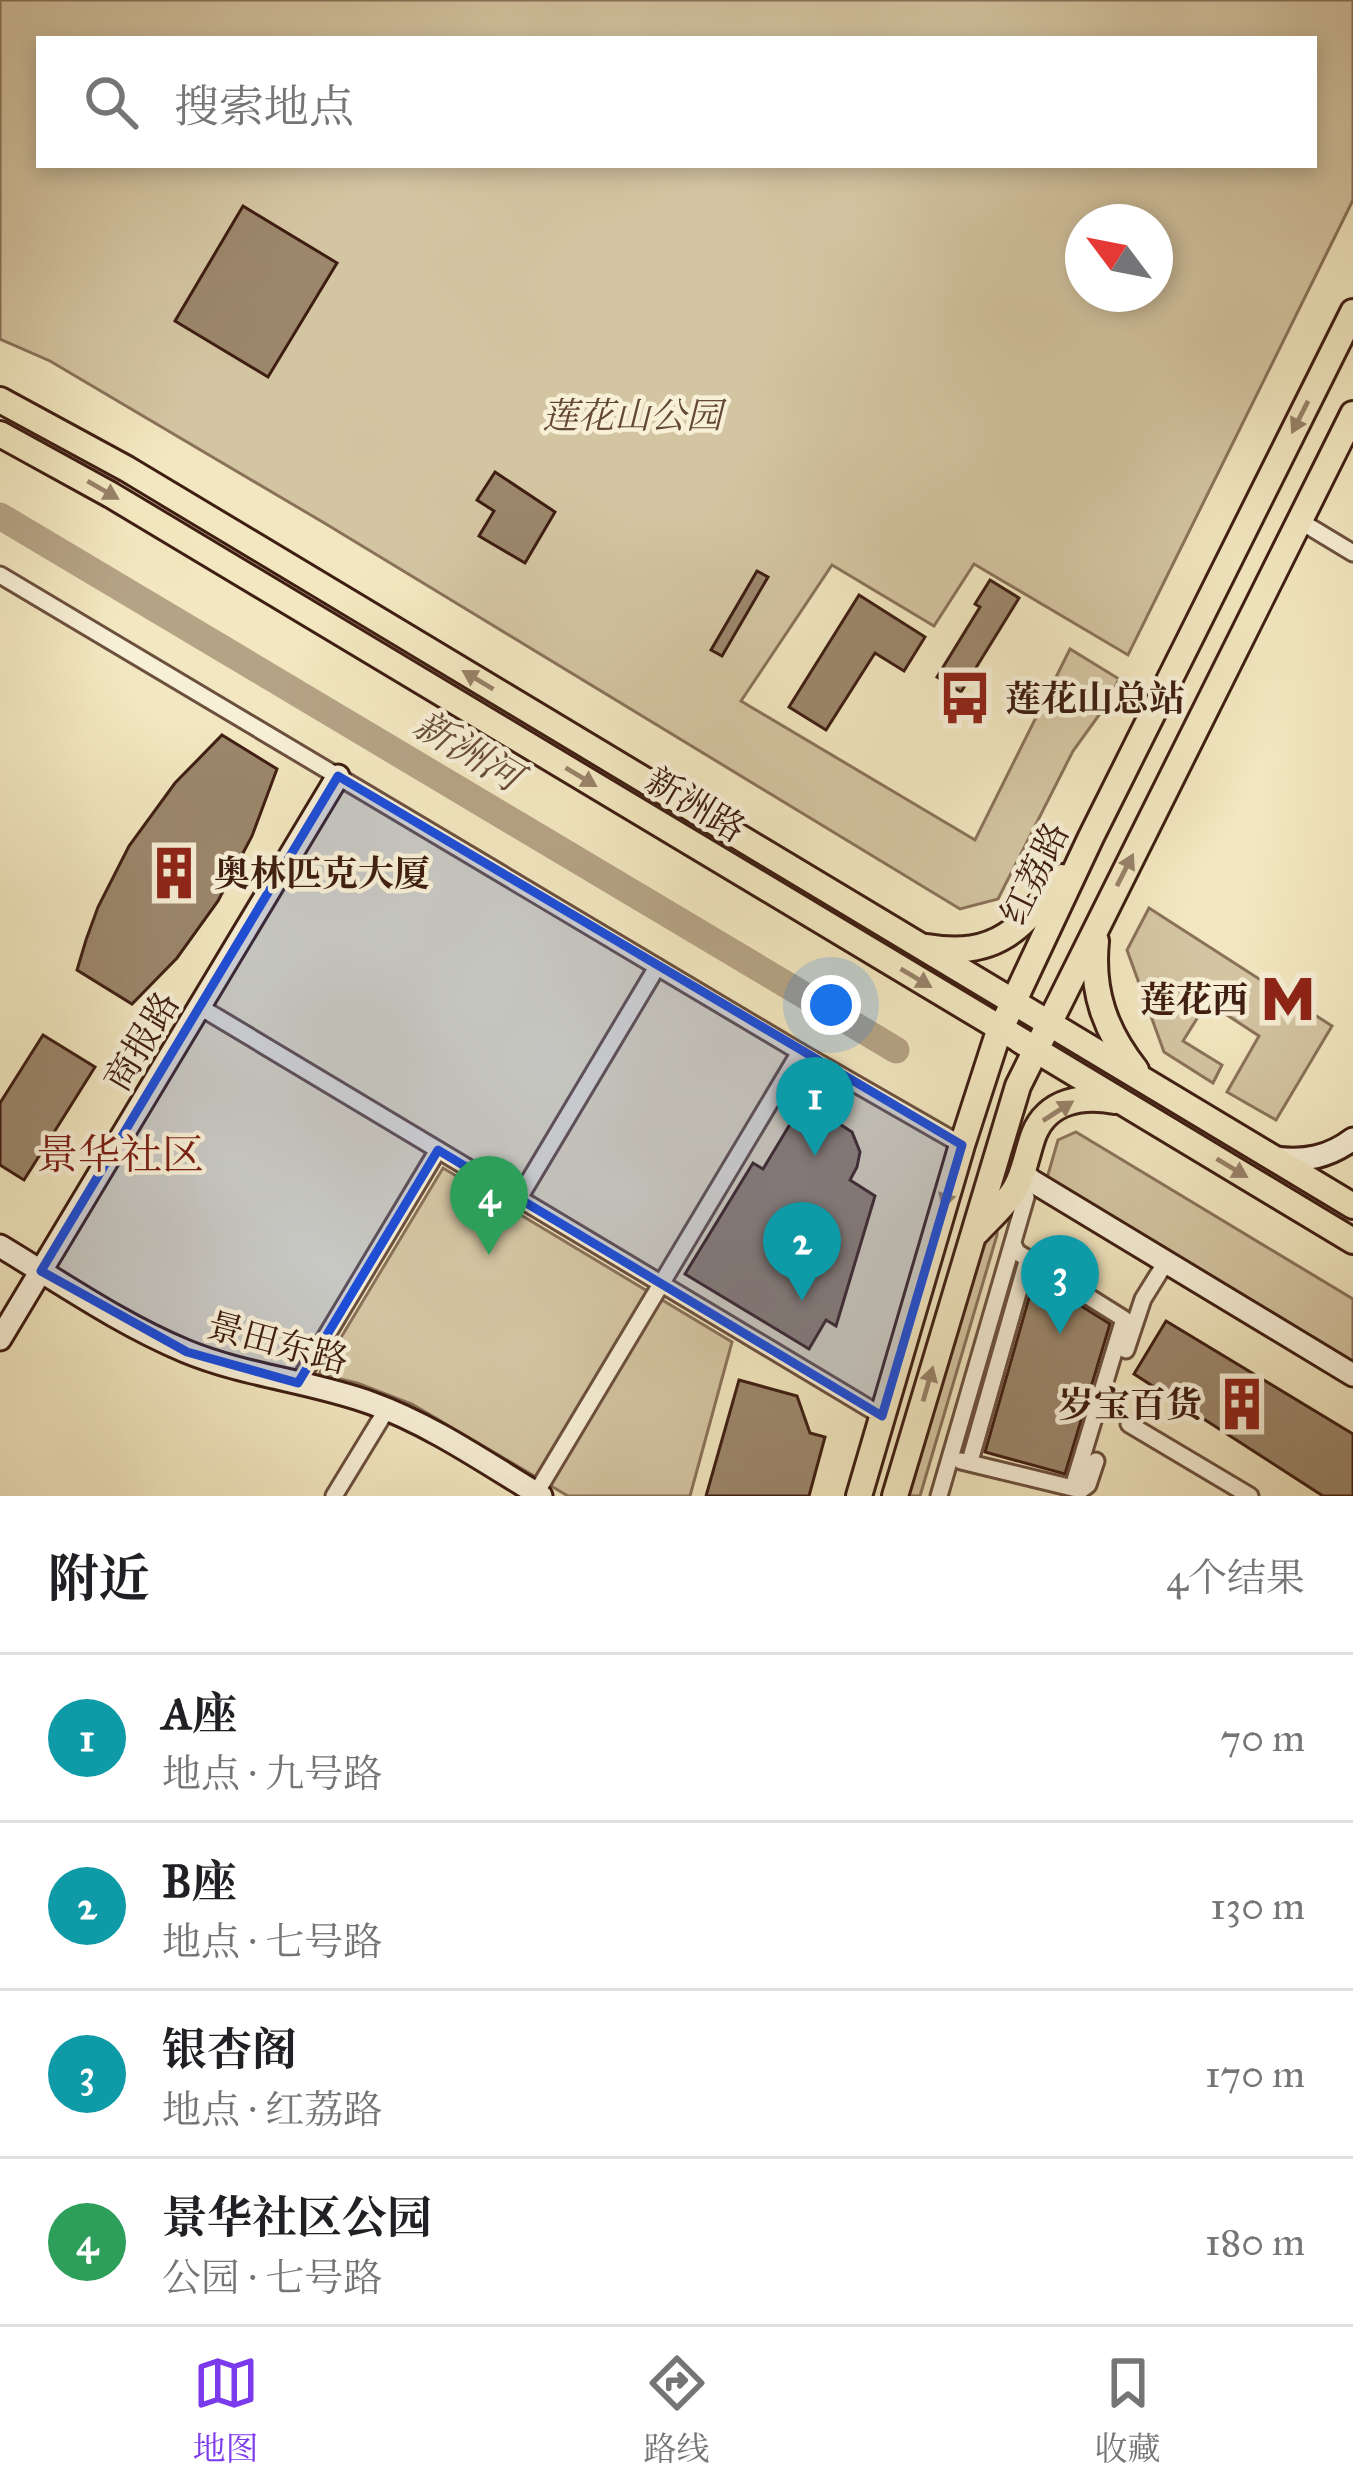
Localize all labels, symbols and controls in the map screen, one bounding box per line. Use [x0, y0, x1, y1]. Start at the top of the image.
search box [36, 36, 1317, 168]
icon: search [78, 69, 144, 135]
text: 搜索地点 [174, 79, 354, 134]
north arrow [1065, 204, 1173, 312]
park label: 莲花山公园 [542, 394, 727, 438]
one-way arrow [1291, 400, 1311, 434]
one-way arrow [86, 479, 120, 500]
bus stop icon: 莲花山总站 [936, 669, 994, 727]
one-way arrow [461, 670, 495, 691]
place label: 莲花山总站 [1005, 677, 1185, 721]
water label: 新洲河 [405, 700, 535, 805]
street label: 新洲路 [638, 758, 753, 852]
one-way arrow [564, 766, 598, 787]
street label: 红荔路 [991, 815, 1078, 932]
building icon: 奥林匹克大厦 [145, 844, 203, 902]
place label: 奥林匹克大厦 [214, 852, 430, 896]
one-way arrow [1115, 853, 1135, 887]
one-way arrow [899, 967, 933, 988]
metro station icon: 莲花西 [1259, 970, 1317, 1028]
your location [801, 975, 861, 1035]
place label: 莲花西 [1140, 978, 1248, 1022]
street label: 商报路 [95, 984, 189, 1099]
pin: 1 [776, 1057, 854, 1156]
one-way arrow [1042, 1100, 1074, 1123]
district label: 景华社区 [36, 1129, 204, 1181]
pin: 4 [450, 1156, 528, 1255]
one-way arrow [1215, 1157, 1249, 1178]
one-way arrow [938, 1173, 956, 1210]
pin: 2 [763, 1202, 841, 1301]
pin: 3 [1021, 1235, 1099, 1334]
street label: 景田东路 [202, 1303, 353, 1383]
one-way arrow [920, 1365, 938, 1402]
building icon: 岁宝百货 [1213, 1375, 1271, 1433]
place label: 岁宝百货 [1058, 1383, 1202, 1427]
text: 附近 [48, 1548, 150, 1610]
text: 4个结果 [1166, 1554, 1305, 1602]
text: A座 [162, 1686, 237, 1741]
text: 1 [79, 1714, 95, 1762]
text: 70 m [1220, 1714, 1305, 1762]
text: 地点 · 九号路 [162, 1750, 382, 1798]
text: B座 [162, 1854, 237, 1909]
text: 2 [77, 1882, 97, 1930]
text: 130 m [1210, 1882, 1305, 1930]
text: 地点 · 七号路 [162, 1918, 382, 1966]
text: 银杏阁 [162, 2022, 297, 2077]
text: 3 [79, 2050, 95, 2098]
text: 170 m [1205, 2050, 1305, 2098]
text: 地点 · 红荔路 [162, 2086, 382, 2134]
text: 景华社区公园 [162, 2190, 432, 2245]
text: 4 [76, 2218, 98, 2266]
text: 180 m [1205, 2218, 1305, 2266]
text: 公园 · 七号路 [162, 2254, 382, 2302]
tab: 地图 [193, 2350, 259, 2469]
tab: 路线 [644, 2350, 710, 2469]
tab: 收藏 [1095, 2350, 1161, 2469]

